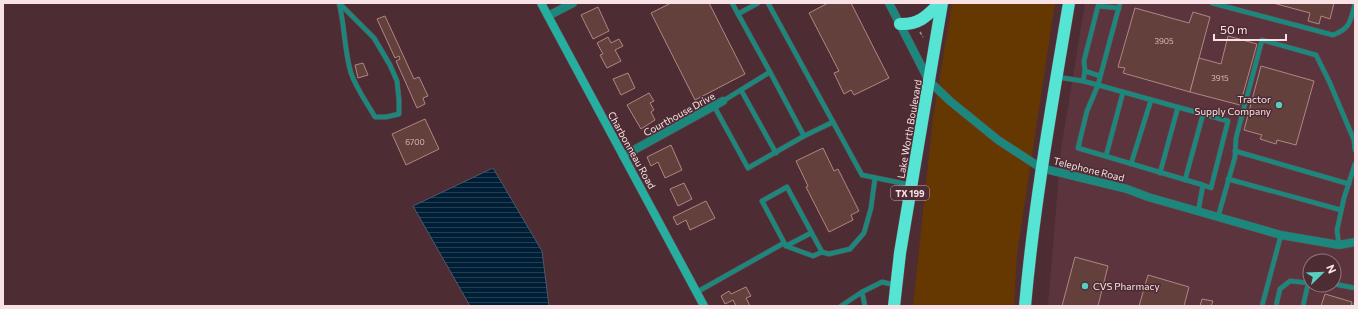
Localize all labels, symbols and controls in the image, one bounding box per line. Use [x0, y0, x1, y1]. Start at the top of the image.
scale bar [1214, 16, 1286, 42]
text: 50 m [1220, 22, 1248, 36]
house number: 3905 [1154, 36, 1174, 46]
house number: 3915 [1211, 73, 1229, 83]
street label: Lake Worth Boulevard [894, 78, 924, 179]
street label: Courthouse Drive [641, 89, 717, 139]
place label: Tractor Supply Company [1195, 93, 1271, 117]
marker: Tractor Supply Company [1274, 100, 1284, 110]
street label: Charbonneau Road [606, 109, 658, 191]
house number: 6700 [405, 137, 425, 147]
street label: Telephone Road [1052, 154, 1126, 184]
road number: TX 199 [891, 186, 929, 200]
north arrow [1302, 253, 1342, 293]
text: N [1324, 263, 1339, 275]
place label: CVS Pharmacy [1093, 280, 1160, 292]
marker: CVS Pharmacy [1080, 281, 1090, 291]

